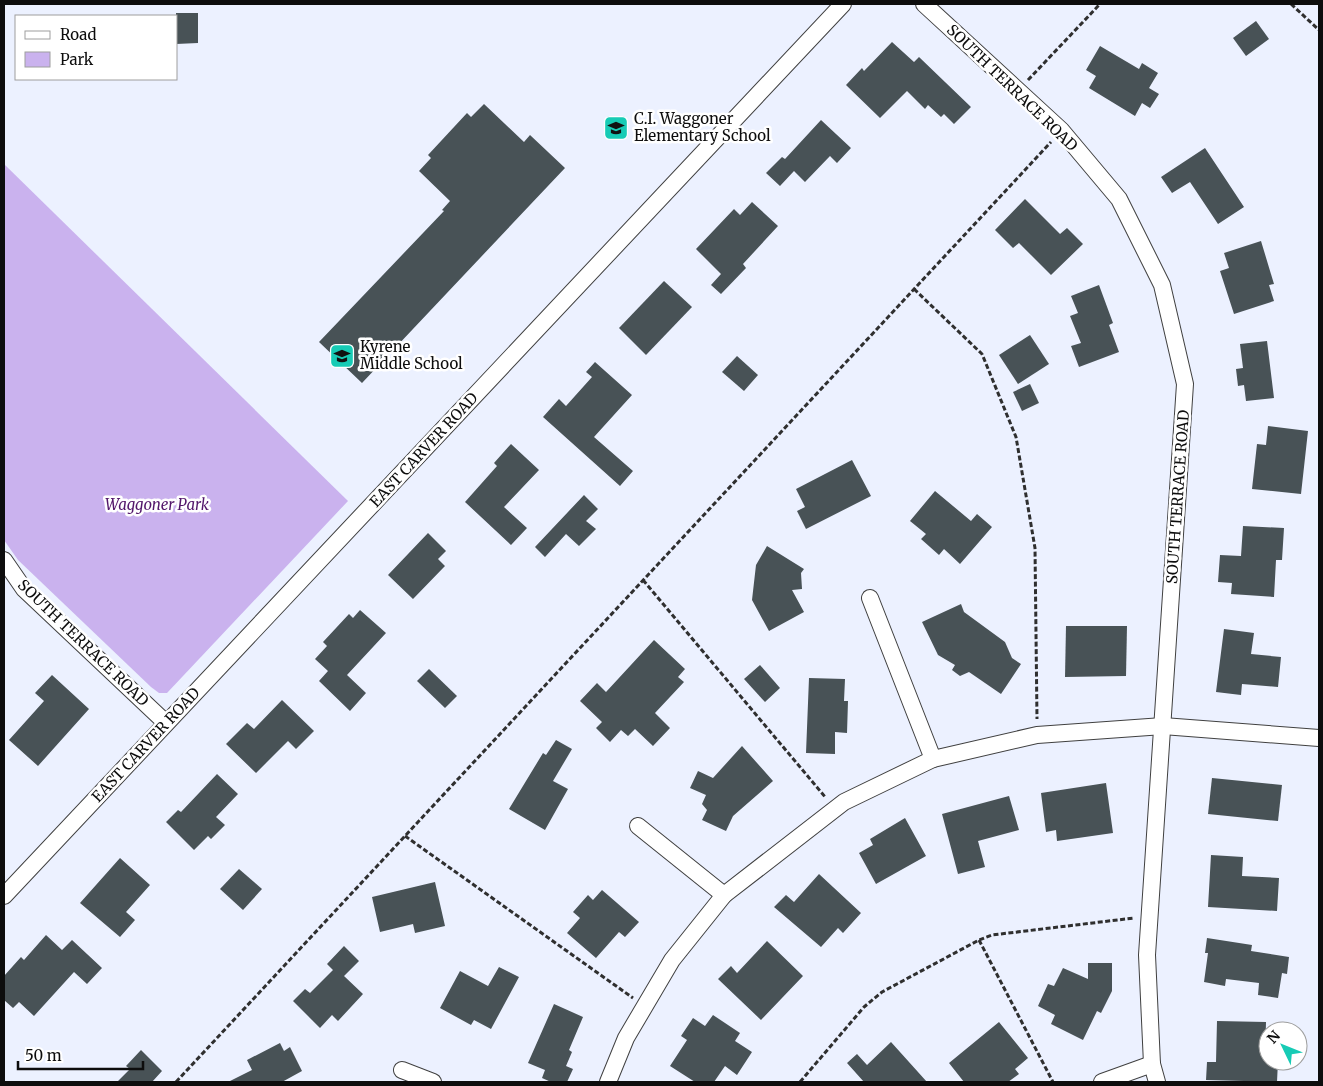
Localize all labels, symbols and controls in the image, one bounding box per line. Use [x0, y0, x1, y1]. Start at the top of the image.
legend [15, 15, 178, 80]
street label: SOUTH TERRACE ROAD [943, 20, 1082, 155]
text: Road [60, 25, 96, 44]
text: Park [60, 50, 94, 69]
place label: C.I. Waggoner Elementary School [634, 109, 771, 145]
school or university icon: C.I. Waggoner Elementary School [603, 115, 629, 141]
place label: Kyrene Middle School [360, 337, 463, 373]
school or university icon: Kyrene Middle School [329, 343, 355, 369]
street label: EAST CARVER ROAD [366, 388, 482, 511]
street label: SOUTH TERRACE ROAD [1162, 409, 1193, 585]
park label: Waggoner Park [105, 495, 210, 514]
street label: SOUTH TERRACE ROAD [14, 575, 153, 710]
street label: EAST CARVER ROAD [88, 683, 204, 806]
north arrow [1258, 1021, 1308, 1071]
text: N [1263, 1027, 1284, 1047]
scale bar [18, 1038, 142, 1070]
text: 50 m [25, 1046, 62, 1065]

